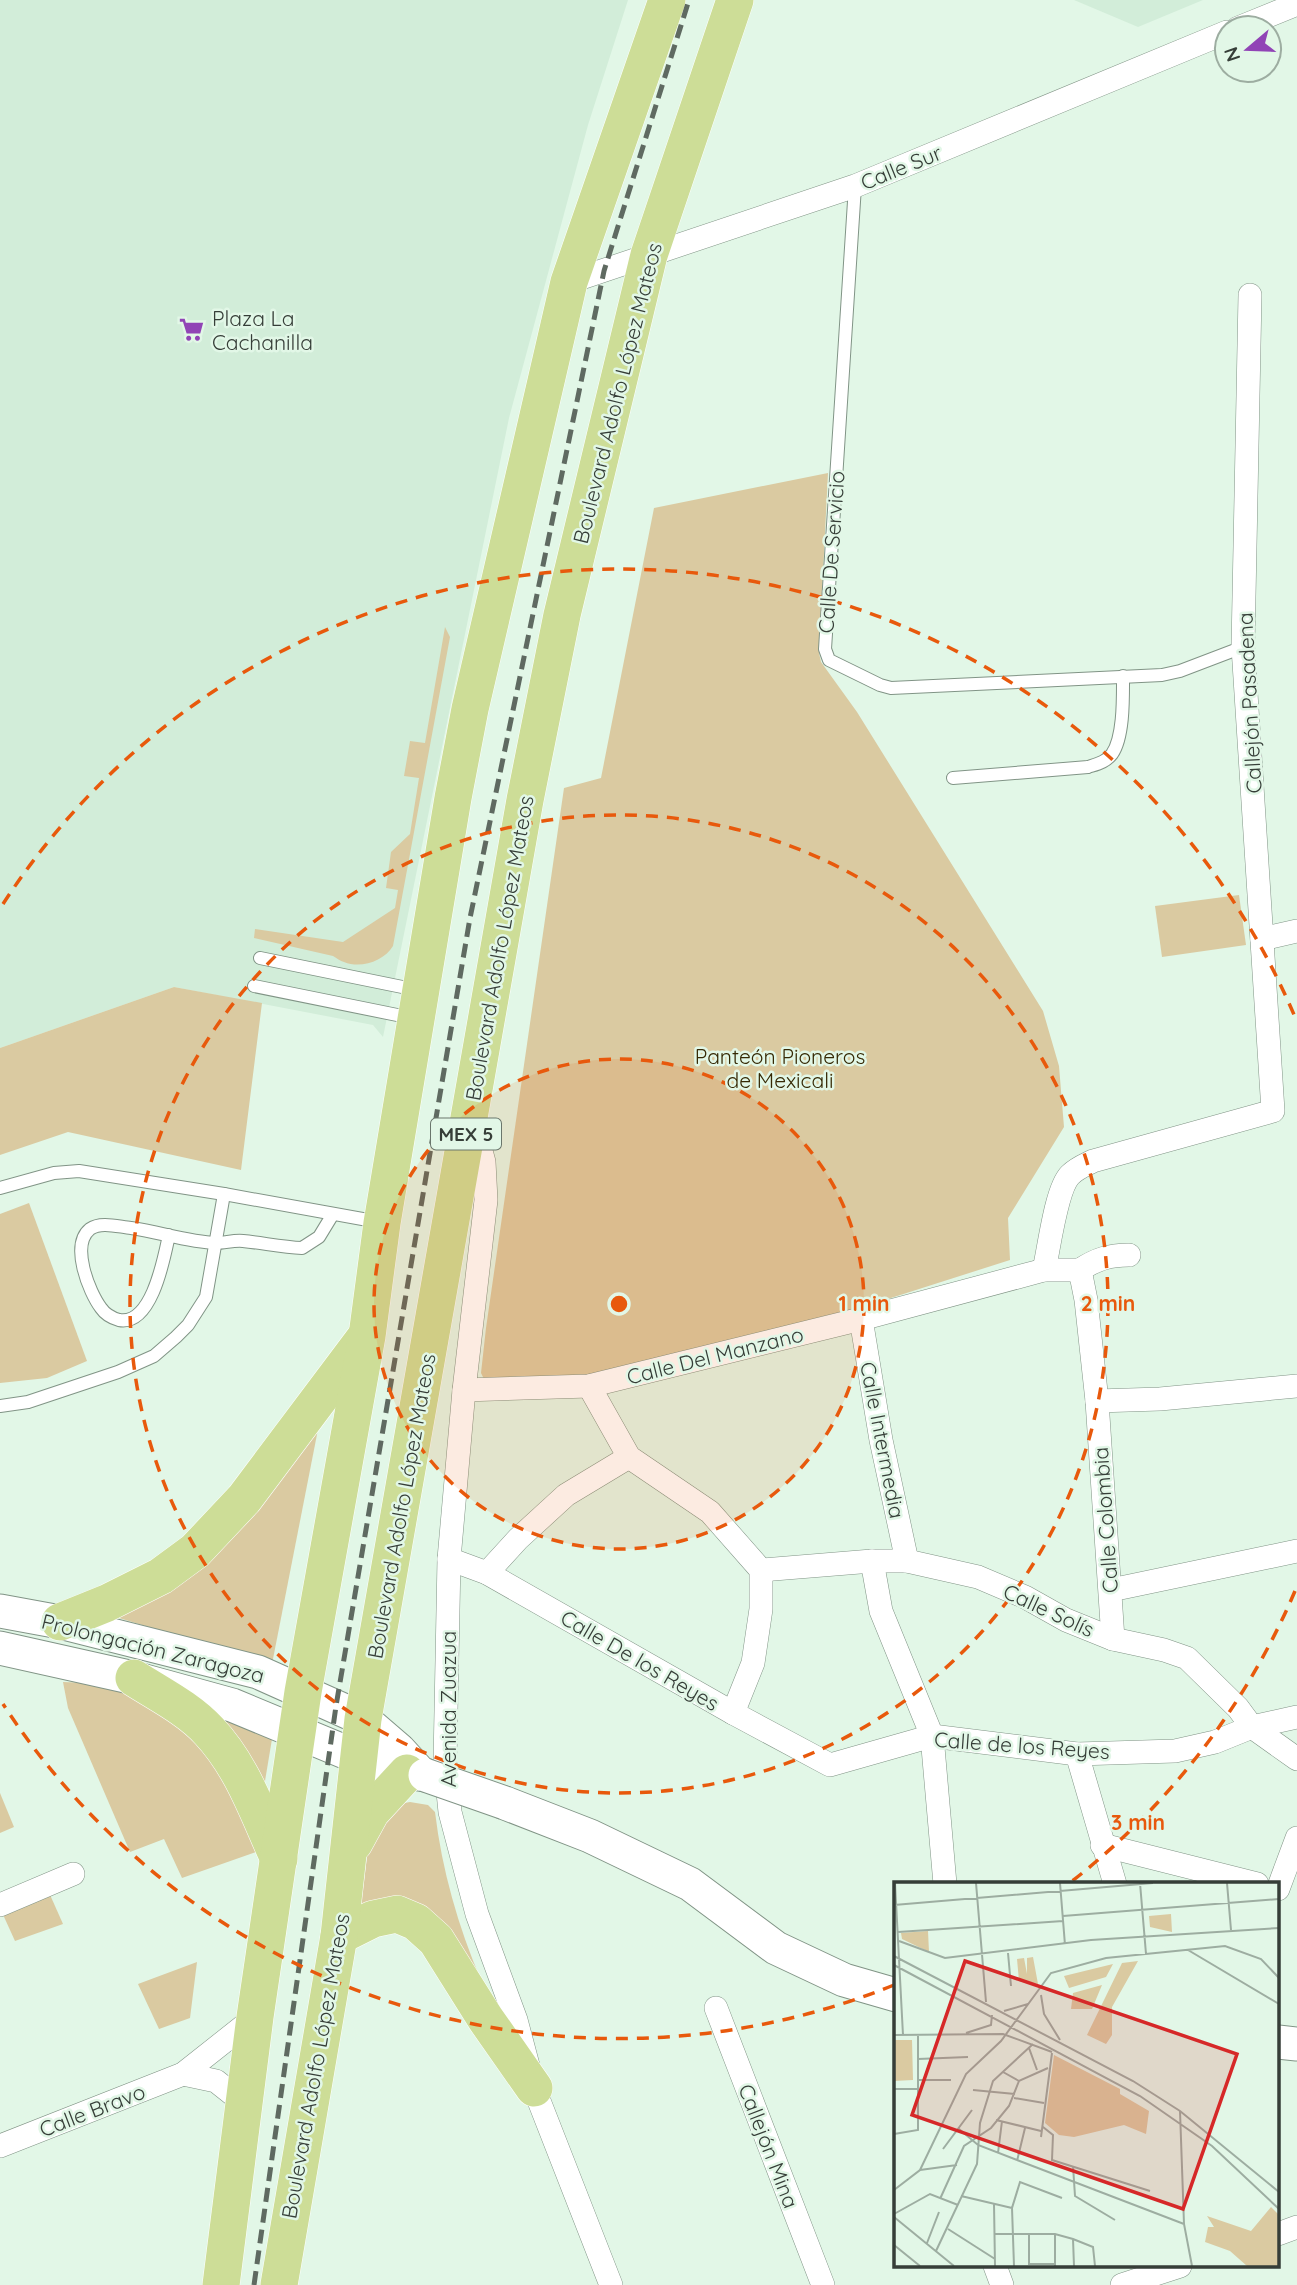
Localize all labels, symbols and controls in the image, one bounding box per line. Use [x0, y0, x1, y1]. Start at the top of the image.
north arrow [1213, 14, 1283, 84]
text: N [1218, 44, 1246, 65]
street label: Calle Sur [857, 139, 945, 195]
street label: Boulevard Adolfo López Mateos [567, 240, 667, 546]
place label: Plaza La Cachanilla [212, 305, 313, 355]
supermarket icon: Plaza La Cachanilla [178, 316, 206, 344]
street label: Calle De Servicio [812, 470, 850, 634]
street label: Callejón Pasadena [1231, 612, 1267, 794]
street label: Boulevard Adolfo López Mateos [459, 793, 539, 1103]
park label: Panteón Pioneros de Mexicali [695, 1043, 865, 1093]
road number: MEX 5 [431, 1118, 501, 1150]
text: 1 min [839, 1290, 889, 1316]
text: 2 min [1081, 1290, 1135, 1316]
centre of rings [607, 1292, 631, 1316]
street label: Calle Del Manzano [624, 1320, 806, 1390]
street label: Boulevard Adolfo López Mateos [361, 1351, 441, 1661]
street label: Calle Intermedia [855, 1360, 911, 1520]
street label: Calle Colombia [1087, 1446, 1123, 1594]
street label: Calle Solís [999, 1578, 1099, 1642]
street label: Calle De los Reyes [556, 1604, 724, 1716]
street label: Prolongación Zaragoza [39, 1608, 267, 1688]
street label: Avenida Zuazua [435, 1631, 461, 1787]
street label: Calle de los Reyes [933, 1726, 1111, 1764]
text: 3 min [1111, 1809, 1165, 1835]
inset map [894, 1882, 1280, 2268]
street label: Boulevard Adolfo López Mateos [275, 1911, 355, 2221]
street label: Calle Bravo [35, 2078, 149, 2142]
street label: Callejón Mina [733, 2080, 805, 2212]

